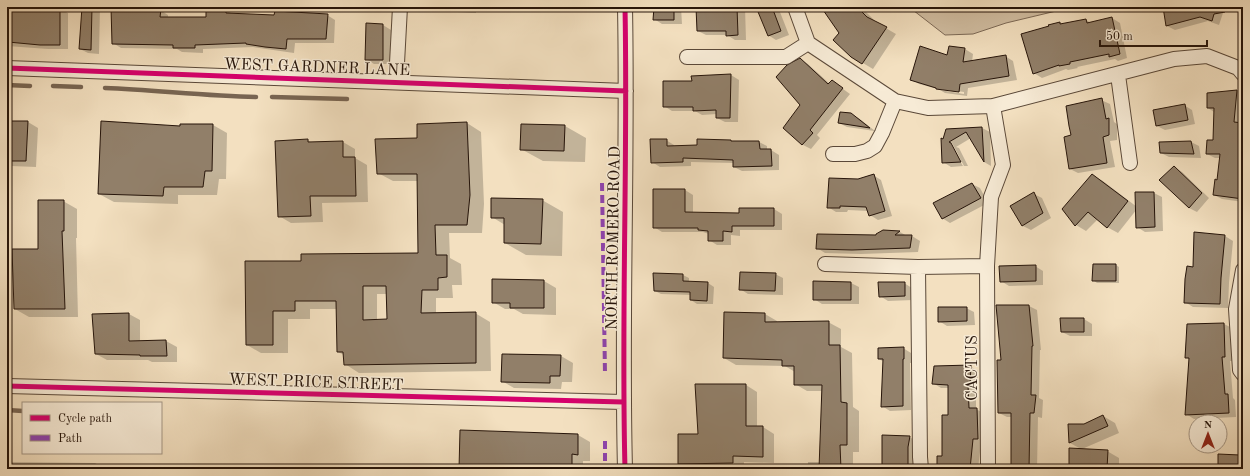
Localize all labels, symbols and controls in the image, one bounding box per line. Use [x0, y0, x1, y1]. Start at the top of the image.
scale bar [1100, 22, 1207, 48]
text: 50 m [1106, 30, 1133, 43]
street label: WEST GARDNER LANE [223, 57, 411, 79]
street label: NORTH ROMERO ROAD [604, 146, 624, 330]
street label: CACTUS [965, 335, 981, 401]
street label: WEST PRICE STREET [228, 372, 404, 394]
legend [22, 402, 162, 454]
text: Cycle path [58, 413, 113, 425]
north arrow [1188, 414, 1228, 454]
text: N [1204, 420, 1213, 431]
text: Path [58, 433, 83, 445]

